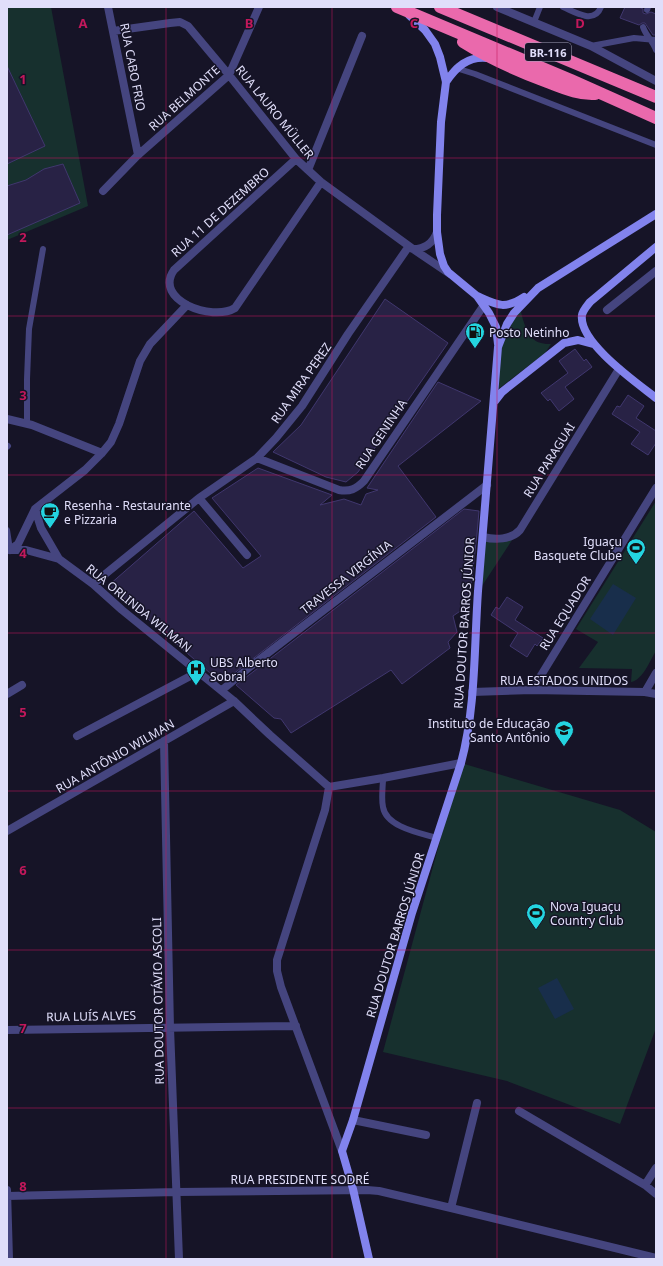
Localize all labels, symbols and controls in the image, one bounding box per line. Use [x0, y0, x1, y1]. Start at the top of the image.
text: A [79, 14, 88, 32]
text: B [245, 14, 253, 32]
text: C [410, 14, 418, 32]
text: D [575, 14, 585, 32]
street label: RUA CABO FRIO [116, 21, 150, 113]
road number: BR-116 [525, 43, 571, 61]
street label: RUA BELMONTE [145, 61, 223, 135]
street label: RUA LAURO MÜLLER [232, 62, 318, 163]
text: 1 [19, 70, 27, 88]
street label: RUA 11 DE DEZEMBRO [167, 163, 273, 261]
text: 2 [19, 228, 27, 246]
fuel station icon: Posto Netinho [464, 321, 486, 349]
place label: Posto Netinho [489, 324, 569, 341]
street label: RUA MIRA PEREZ [267, 339, 335, 427]
text: 3 [19, 386, 27, 404]
street label: RUA GENINHA [351, 395, 411, 472]
street label: RUA PARAGUAI [519, 419, 579, 501]
place label: Resenha - Restaurante e Pizzaria [64, 497, 191, 528]
cafe icon: Resenha - Restaurante e Pizzaria [39, 501, 61, 529]
place label: Iguaçu Basquete Clube [534, 533, 622, 564]
street label: TRAVESSA VIRGÍNIA [297, 536, 395, 618]
street label: RUA DOUTOR BARROS JÚNIOR [450, 536, 479, 709]
sports icon: Iguaçu Basquete Clube [625, 537, 647, 565]
text: 4 [19, 544, 27, 562]
street label: RUA ORLINDA WILMAN [82, 560, 196, 656]
street label: RUA EQUADOR [535, 572, 595, 653]
place label: UBS Alberto Sobral [210, 654, 278, 685]
hospital icon: UBS Alberto Sobral [185, 658, 207, 686]
street label: RUA ESTADOS UNIDOS [500, 672, 629, 689]
text: 5 [19, 703, 27, 721]
street label: RUA ANTÔNIO WILMAN [53, 715, 177, 797]
place label: Instituto de Educação Santo Antônio [428, 715, 550, 746]
school or university icon: Instituto de Educação Santo Antônio [553, 719, 575, 747]
street label: RUA DOUTOR BARROS JÚNIOR [362, 850, 428, 1020]
text: 6 [19, 861, 27, 879]
place label: Nova Iguaçu Country Club [550, 898, 624, 929]
sports icon: Nova Iguaçu Country Club [525, 902, 547, 930]
street label: RUA DOUTOR OTÁVIO ASCOLI [148, 917, 168, 1085]
street label: RUA LUÍS ALVES [46, 1007, 136, 1025]
text: 7 [19, 1019, 27, 1037]
street label: RUA PRESIDENTE SODRÉ [231, 1171, 369, 1188]
text: 8 [19, 1177, 27, 1195]

